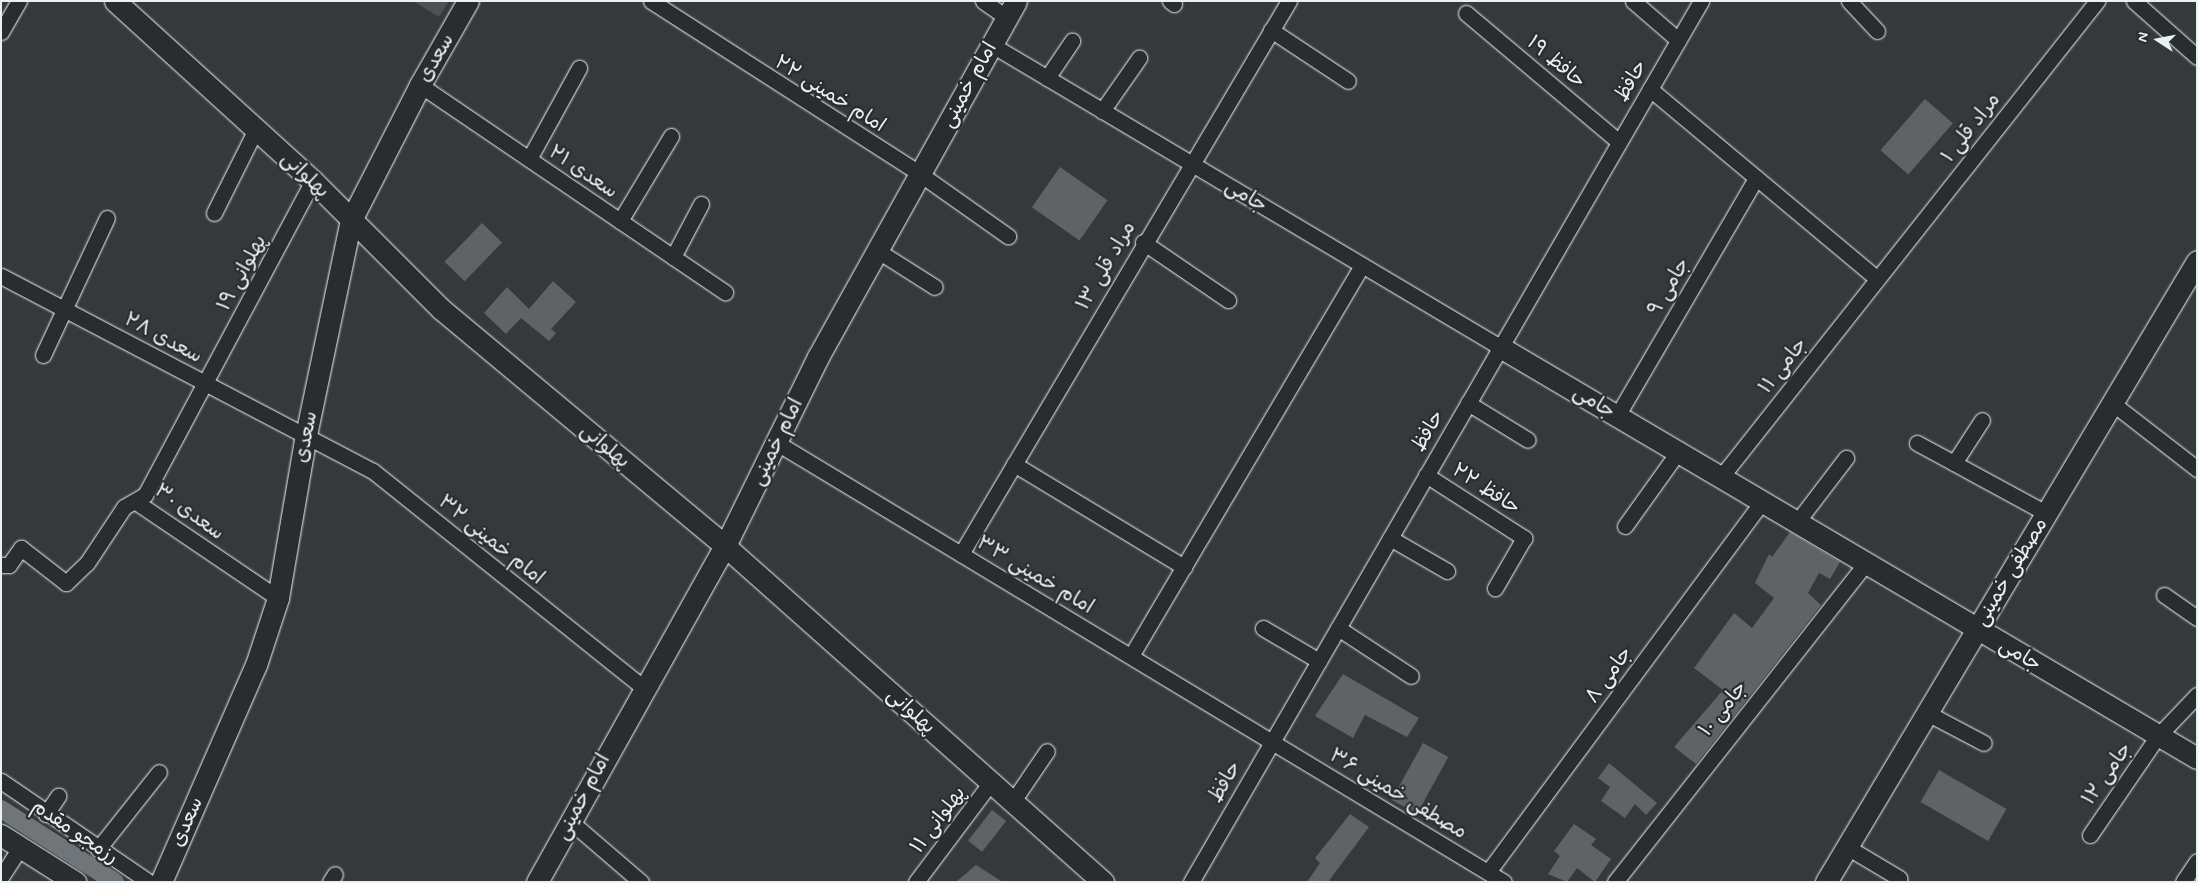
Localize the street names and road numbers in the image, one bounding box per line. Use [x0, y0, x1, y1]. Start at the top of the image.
street label: سعدی [413, 29, 459, 87]
street label: حافظ ۱۹ [1522, 31, 1590, 93]
street label: امام خمینی [936, 38, 1002, 132]
street label: امام خمینی ۲۲ [770, 50, 890, 138]
street label: حافظ [1610, 56, 1652, 106]
street label: مراد قلی ۱ [1936, 88, 2006, 168]
street label: سعدی ۲۱ [544, 140, 622, 204]
street label: پهلوانی [276, 147, 334, 203]
street label: جامی [1221, 174, 1271, 218]
street label: مراد قلی ۱۳ [1071, 217, 1141, 315]
street label: پهلوانی ۱۹ [212, 231, 272, 315]
street label: جامی ۹ [1643, 254, 1695, 320]
street label: سعدی ۲۸ [120, 307, 206, 369]
street label: جامی ۱۱ [1754, 333, 1812, 399]
street label: جامی [1569, 380, 1619, 424]
street label: امام خمینی [746, 394, 808, 490]
street label: حافظ [1407, 406, 1449, 456]
street label: سعدی [289, 409, 323, 465]
street label: پهلوانی [575, 418, 635, 474]
street label: حافظ ۲۲ [1447, 458, 1525, 520]
street label: سعدی ۳۰ [149, 479, 229, 545]
street label: امام خمینی ۳۲ [433, 490, 549, 590]
street label: مصطفی خمینی [1969, 513, 2053, 631]
street label: امام خمینی ۳۳ [972, 531, 1098, 619]
street label: جامی [1995, 633, 2045, 677]
street label: جامی ۸ [1580, 642, 1638, 708]
street label: جامی ۱۰ [1694, 677, 1752, 741]
street label: پهلوانی [882, 683, 940, 739]
street label: جامی ۱۲ [2077, 738, 2137, 810]
street label: مصطفی خمینی ۳۶ [1325, 743, 1471, 845]
street label: امام خمینی [550, 750, 616, 844]
street label: حافظ [1204, 757, 1246, 807]
street label: پهلوانی ۱۱ [905, 782, 971, 858]
street label: سعدی [165, 793, 209, 851]
street label: رزمجو مقدم [27, 794, 123, 870]

